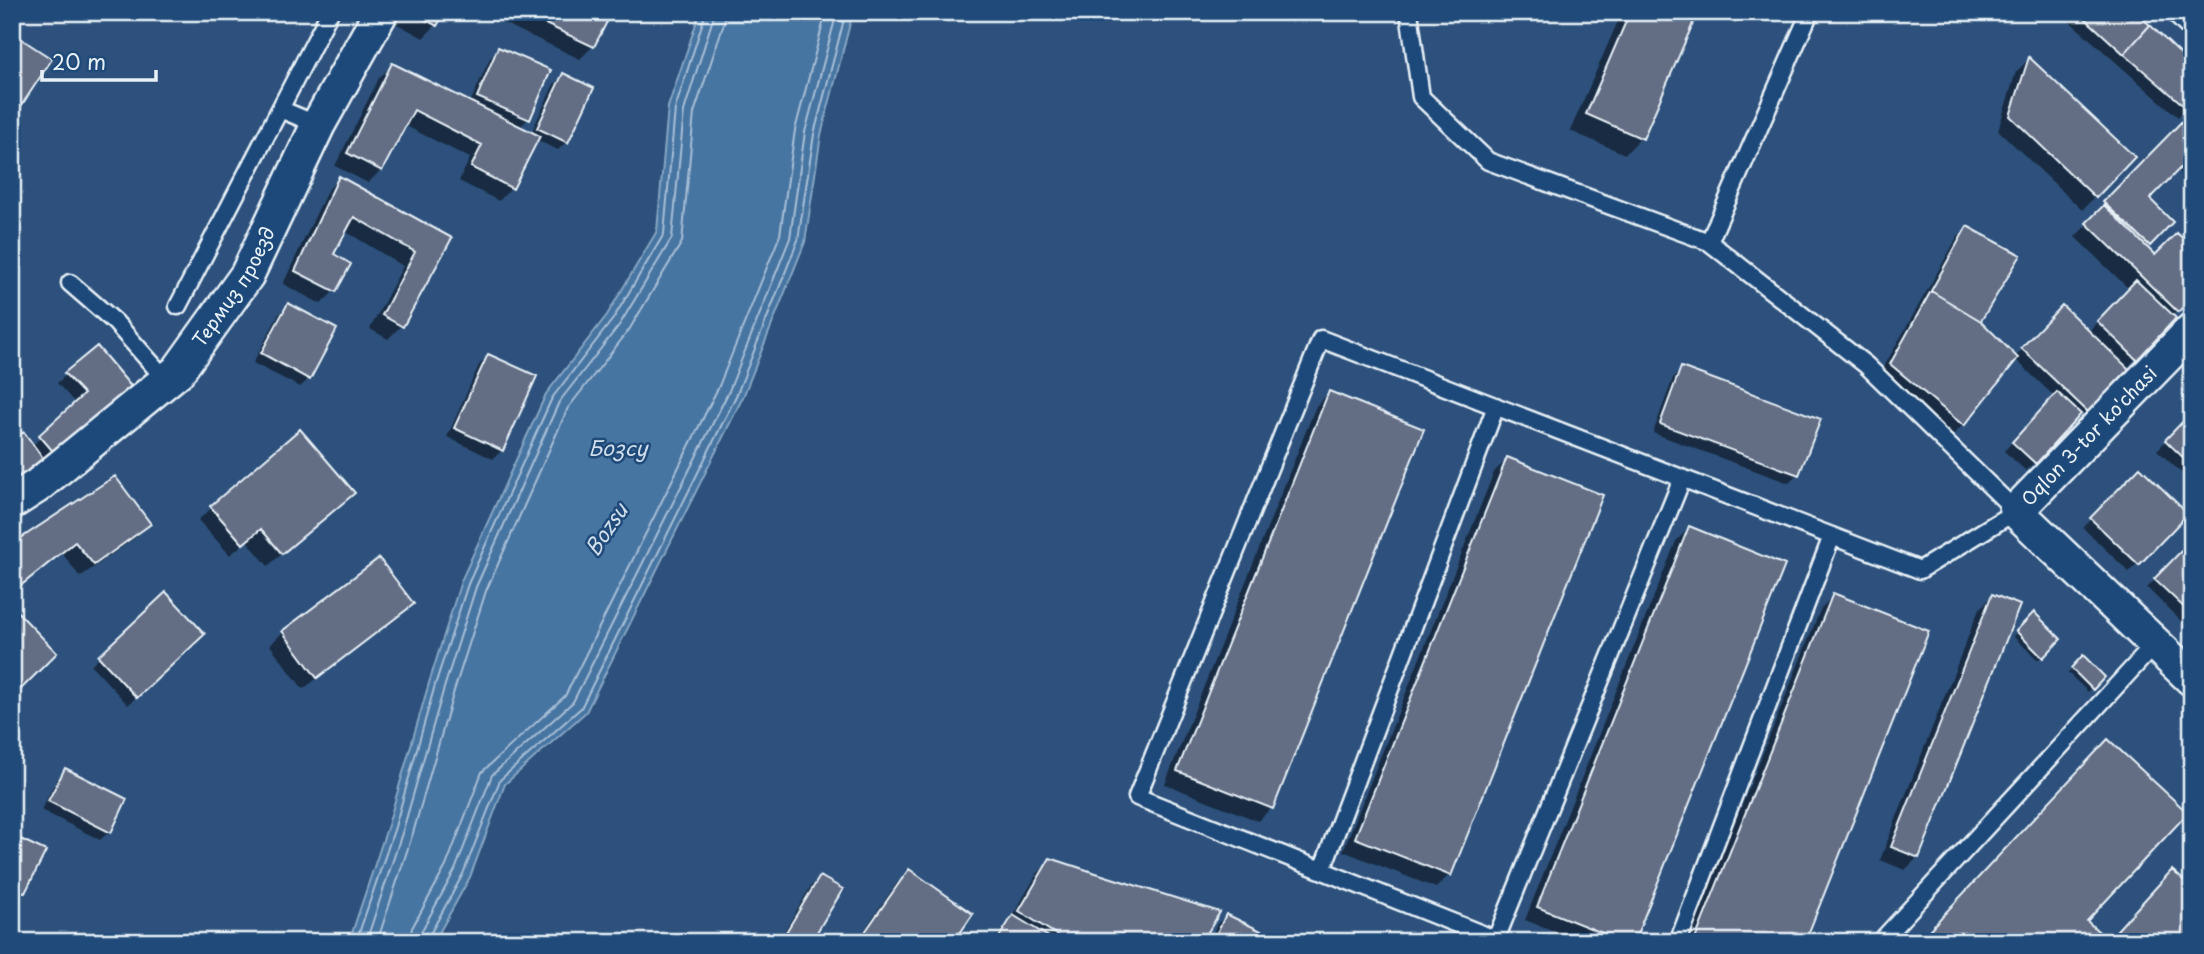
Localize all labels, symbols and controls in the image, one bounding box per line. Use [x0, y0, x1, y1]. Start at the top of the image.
scale bar [42, 38, 156, 82]
text: 20 m [52, 45, 106, 77]
street label: Термиз проезд [185, 222, 281, 352]
street label: Oqlon 3-tor ko'chasi [2014, 359, 2163, 512]
water label: Бозсу [588, 431, 650, 463]
water label: Bozsu [576, 495, 636, 562]

